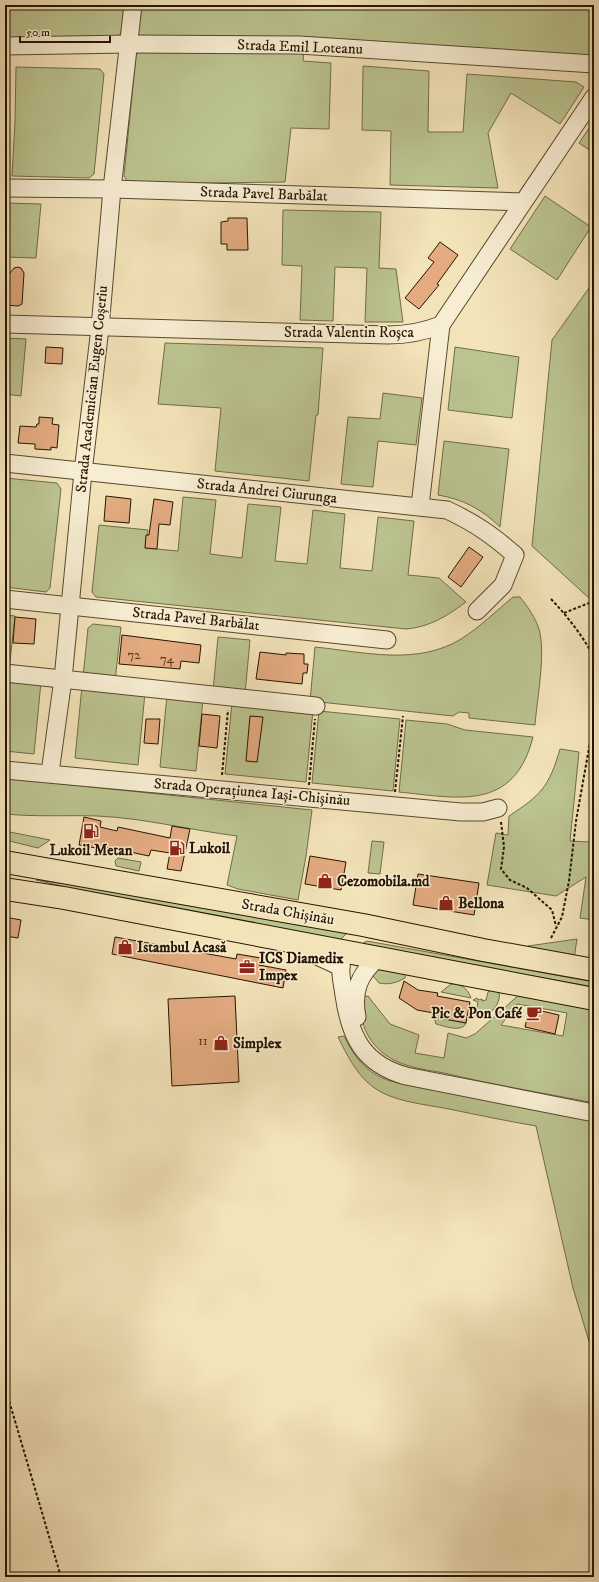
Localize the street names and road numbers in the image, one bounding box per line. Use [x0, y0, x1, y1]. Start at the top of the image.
street label: Strada Emil Loteanu [237, 35, 363, 59]
street label: Strada Pavel Barbălat [200, 182, 328, 206]
street label: Strada Academician Eugen Coșeriu [72, 284, 112, 494]
street label: Strada Valentin Roșca [284, 323, 415, 342]
street label: Strada Andrei Ciurunga [196, 474, 339, 508]
street label: Strada Pavel Barbălat [131, 603, 261, 635]
street label: Strada Operațiunea Iași-Chișinău [153, 774, 351, 810]
street label: Strada Chișinău [240, 895, 336, 929]

